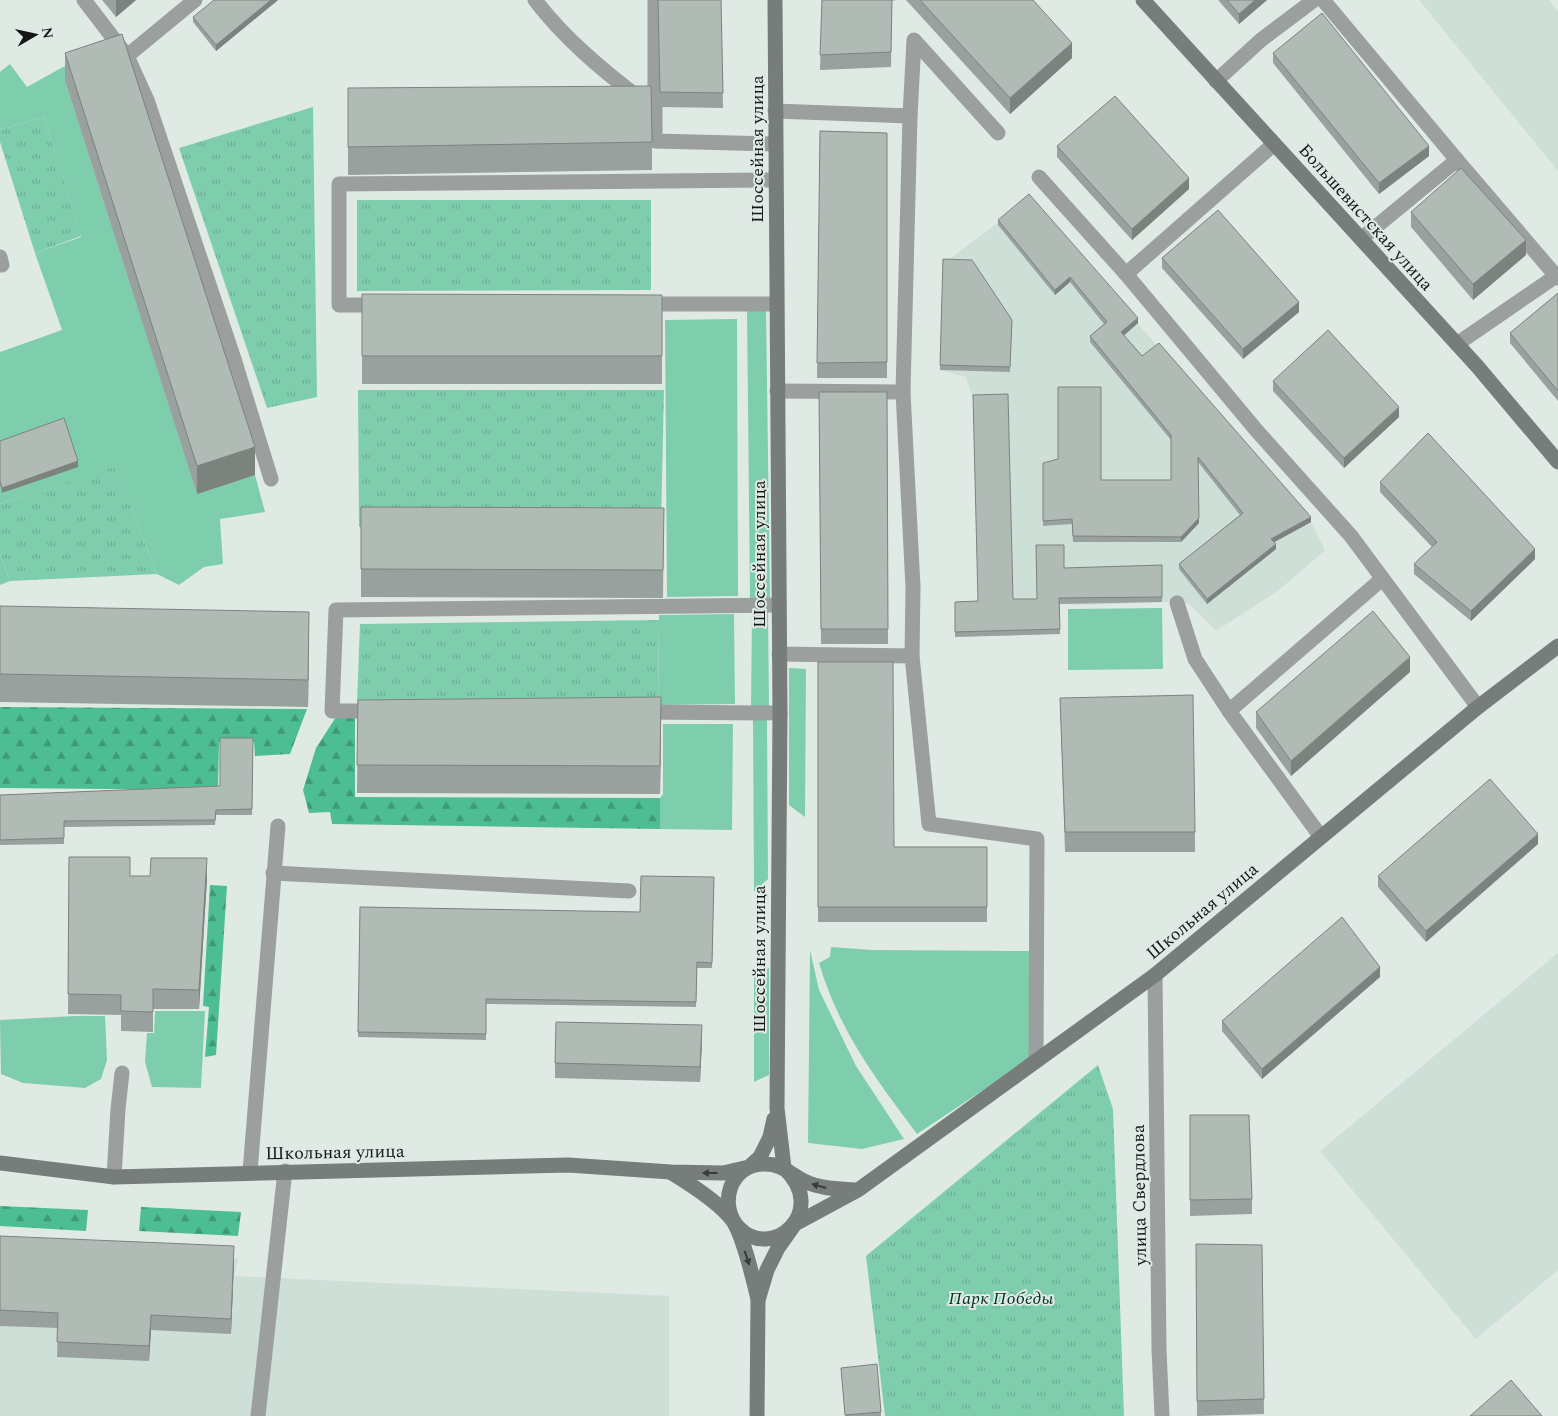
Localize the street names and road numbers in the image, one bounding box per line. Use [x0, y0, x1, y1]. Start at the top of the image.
street label: Шоссейная улица [744, 75, 771, 223]
street label: Большевистская улица [1292, 137, 1440, 297]
street label: Шоссейная улица [746, 480, 773, 628]
street label: Школьная улица [1140, 856, 1264, 966]
street label: Шоссейная улица [746, 885, 773, 1033]
street label: улица Свердлова [1125, 1124, 1154, 1267]
street label: Школьная улица [265, 1138, 405, 1167]

